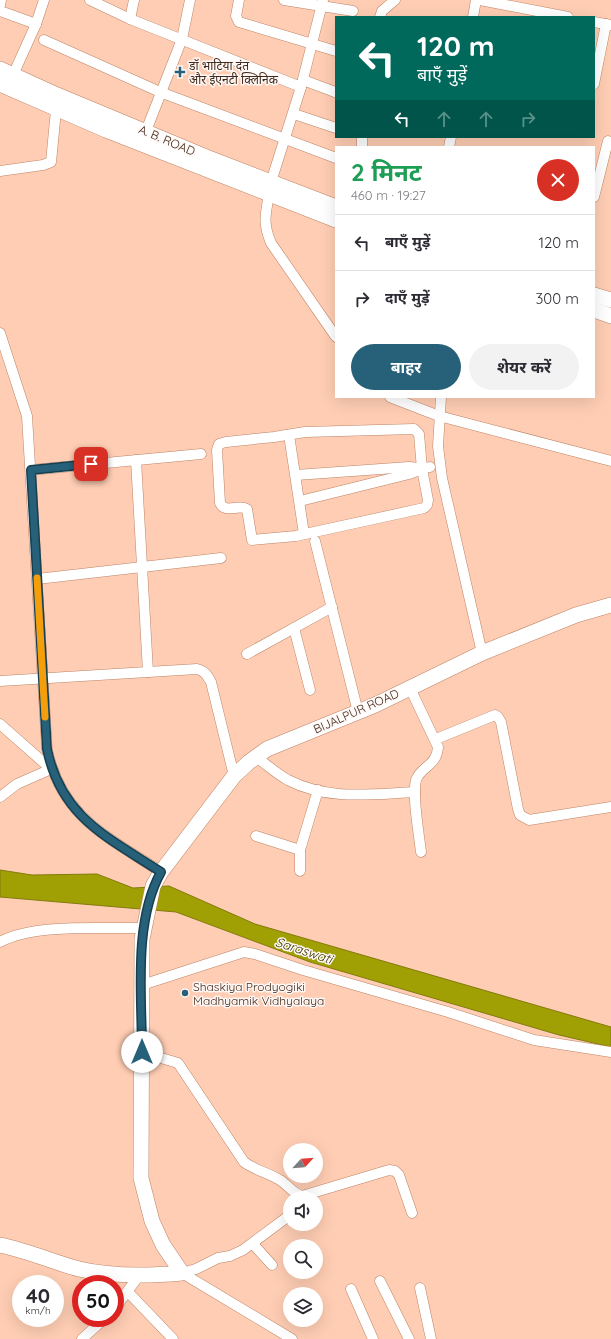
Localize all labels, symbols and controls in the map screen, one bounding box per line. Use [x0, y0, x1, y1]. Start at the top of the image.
text: 120 m [417, 28, 495, 63]
icon: left [351, 32, 403, 84]
place label: डॉ भाटिया दंत और ईएनटी क्लिनिक [188, 58, 279, 87]
text: बाएँ मुड़ें [417, 63, 467, 86]
marker: डॉ भाटिया दंत और ईएनटी क्लिनिक [174, 66, 186, 78]
icon: left [391, 108, 413, 130]
icon: ahead [433, 108, 455, 130]
icon: ahead [475, 108, 497, 130]
icon: right [517, 108, 539, 130]
street label: A. B. ROAD [136, 121, 198, 159]
text: 2 मिनट [351, 157, 422, 187]
button: close [537, 159, 579, 201]
text: 460 m · 19:27 [351, 187, 426, 203]
icon: left [351, 232, 373, 254]
text: बाएँ मुड़ें [385, 232, 430, 251]
text: 120 m [538, 233, 579, 252]
icon: right [351, 288, 373, 310]
text: दाएँ मुड़ें [385, 288, 429, 307]
text: 300 m [536, 289, 579, 308]
button: बाहर [351, 344, 461, 390]
button: शेयर करें [469, 344, 579, 390]
pin [74, 447, 108, 481]
icon: arrive [80, 453, 102, 475]
street label: BIJALPUR ROAD [311, 685, 401, 737]
water label: Saraswati [274, 933, 337, 967]
place label: Shaskiya Prodyogiki Madhyamik Vidhyalaya [193, 979, 324, 1008]
marker: Shaskiya Prodyogiki Madhyamik Vidhyalaya [180, 988, 190, 998]
position arrow [121, 1031, 163, 1073]
north arrow [283, 1143, 323, 1183]
map controls [283, 1143, 323, 1327]
button: sound [283, 1191, 323, 1231]
button: search [283, 1239, 323, 1279]
speed limit sign: 50 [72, 1275, 124, 1327]
text: 40 [26, 1283, 50, 1308]
button: layers [283, 1287, 323, 1327]
text: km/h [25, 1304, 51, 1317]

